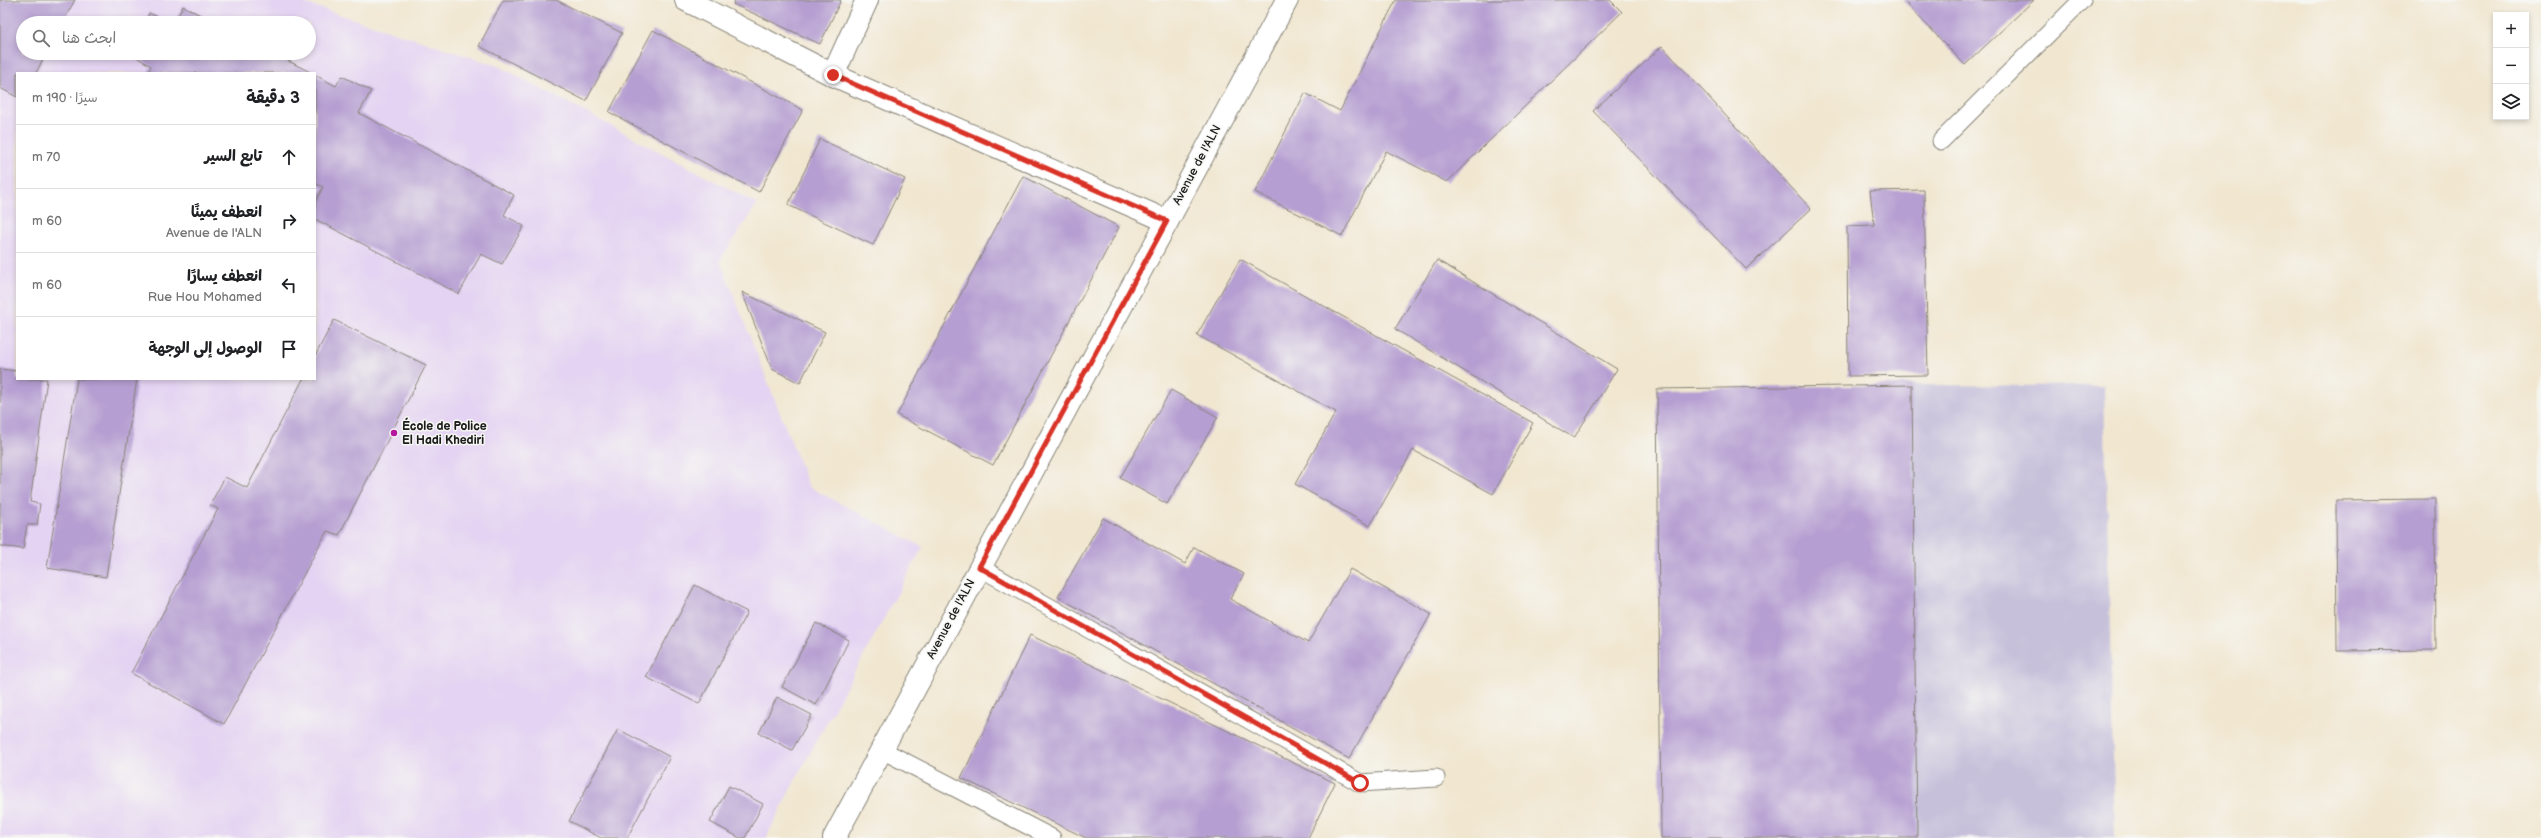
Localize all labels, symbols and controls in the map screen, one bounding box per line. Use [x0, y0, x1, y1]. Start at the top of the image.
map controls [2493, 12, 2529, 120]
button: + [2493, 12, 2529, 48]
search box [16, 16, 316, 60]
icon: search [30, 27, 52, 49]
text: ابحث هنا [62, 29, 116, 48]
button: − [2493, 48, 2529, 84]
route end [824, 66, 842, 84]
button: layers [2493, 84, 2529, 120]
text: 3 دقيقة [246, 88, 300, 108]
text: سيرًا · 190 m [32, 90, 98, 106]
street label: Avenue de l'ALN [1170, 122, 1224, 208]
icon: ahead [278, 146, 300, 168]
text: تابع السير [204, 147, 262, 166]
text: 70 m [32, 149, 60, 165]
text: انعطف يمينًا [191, 203, 262, 222]
icon: right [278, 210, 300, 232]
text: 60 m [32, 213, 62, 229]
text: Avenue de l'ALN [166, 225, 262, 241]
text: انعطف يسارًا [187, 267, 262, 286]
icon: left [278, 274, 300, 296]
text: 60 m [32, 277, 62, 293]
text: Rue Hou Mohamed [148, 289, 262, 305]
icon: arrive [278, 338, 300, 360]
text: الوصول إلى الوجهة [148, 339, 262, 358]
place label: École de Police El Hadi Khediri [402, 417, 487, 448]
marker: École de Police El Hadi Khediri [389, 428, 399, 438]
street label: Avenue de l'ALN [924, 576, 978, 662]
route start [1351, 774, 1369, 792]

